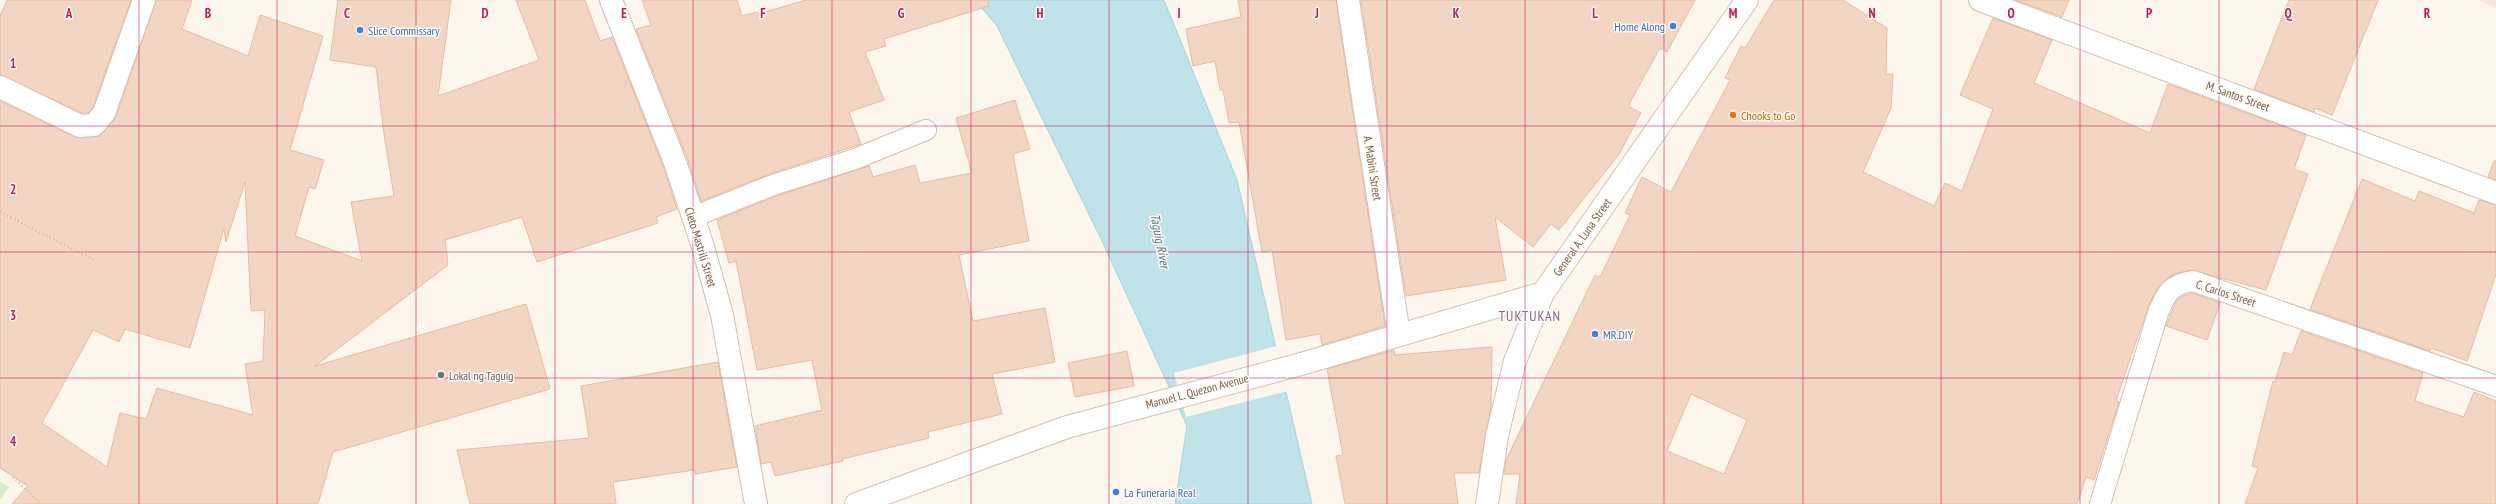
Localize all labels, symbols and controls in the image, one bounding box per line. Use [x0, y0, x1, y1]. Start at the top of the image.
text: A [65, 5, 73, 22]
text: B [205, 5, 211, 22]
text: C [344, 5, 350, 22]
text: D [482, 5, 489, 22]
text: E [621, 5, 627, 22]
text: F [760, 5, 766, 22]
text: G [898, 5, 905, 22]
text: H [1037, 5, 1044, 22]
text: I [1177, 5, 1181, 22]
text: J [1314, 5, 1319, 22]
text: K [1453, 5, 1460, 22]
text: L [1592, 5, 1598, 22]
text: M [1729, 5, 1738, 22]
text: N [1868, 5, 1876, 22]
text: O [2007, 5, 2015, 22]
text: P [2146, 5, 2152, 22]
text: Q [2284, 5, 2292, 22]
text: R [2424, 5, 2431, 22]
place label: Home Along [1614, 19, 1665, 34]
marker: Home Along [1668, 21, 1678, 31]
place label: Slice Commissary [368, 23, 440, 38]
marker: Slice Commissary [355, 25, 365, 35]
text: 1 [10, 55, 16, 72]
street label: M. Santos Street [2204, 78, 2272, 115]
place label: Chooks to Go [1741, 108, 1795, 123]
marker: Chooks to Go [1728, 110, 1738, 120]
street label: A. Mabini Street [1360, 135, 1386, 202]
text: 2 [10, 181, 16, 198]
street label: General A. Luna Street [1550, 195, 1615, 279]
street label: Cleto Mastrili Street [682, 205, 720, 289]
water label: Taguig River [1146, 212, 1174, 272]
street label: C. Carlos Street [2194, 276, 2259, 310]
text: 3 [10, 307, 16, 324]
district label: TUKTUKAN [1499, 307, 1561, 325]
place label: MR.DIY [1603, 327, 1634, 342]
marker: MR.DIY [1590, 329, 1600, 339]
place label: Lokal ng Taguig [449, 368, 513, 383]
marker: Lokal ng Taguig [436, 370, 446, 380]
street label: Manuel L. Quezon Avenue [1144, 370, 1250, 412]
text: 4 [10, 433, 17, 450]
place label: La Funeraria Real [1124, 485, 1196, 500]
marker: La Funeraria Real [1111, 487, 1121, 497]

